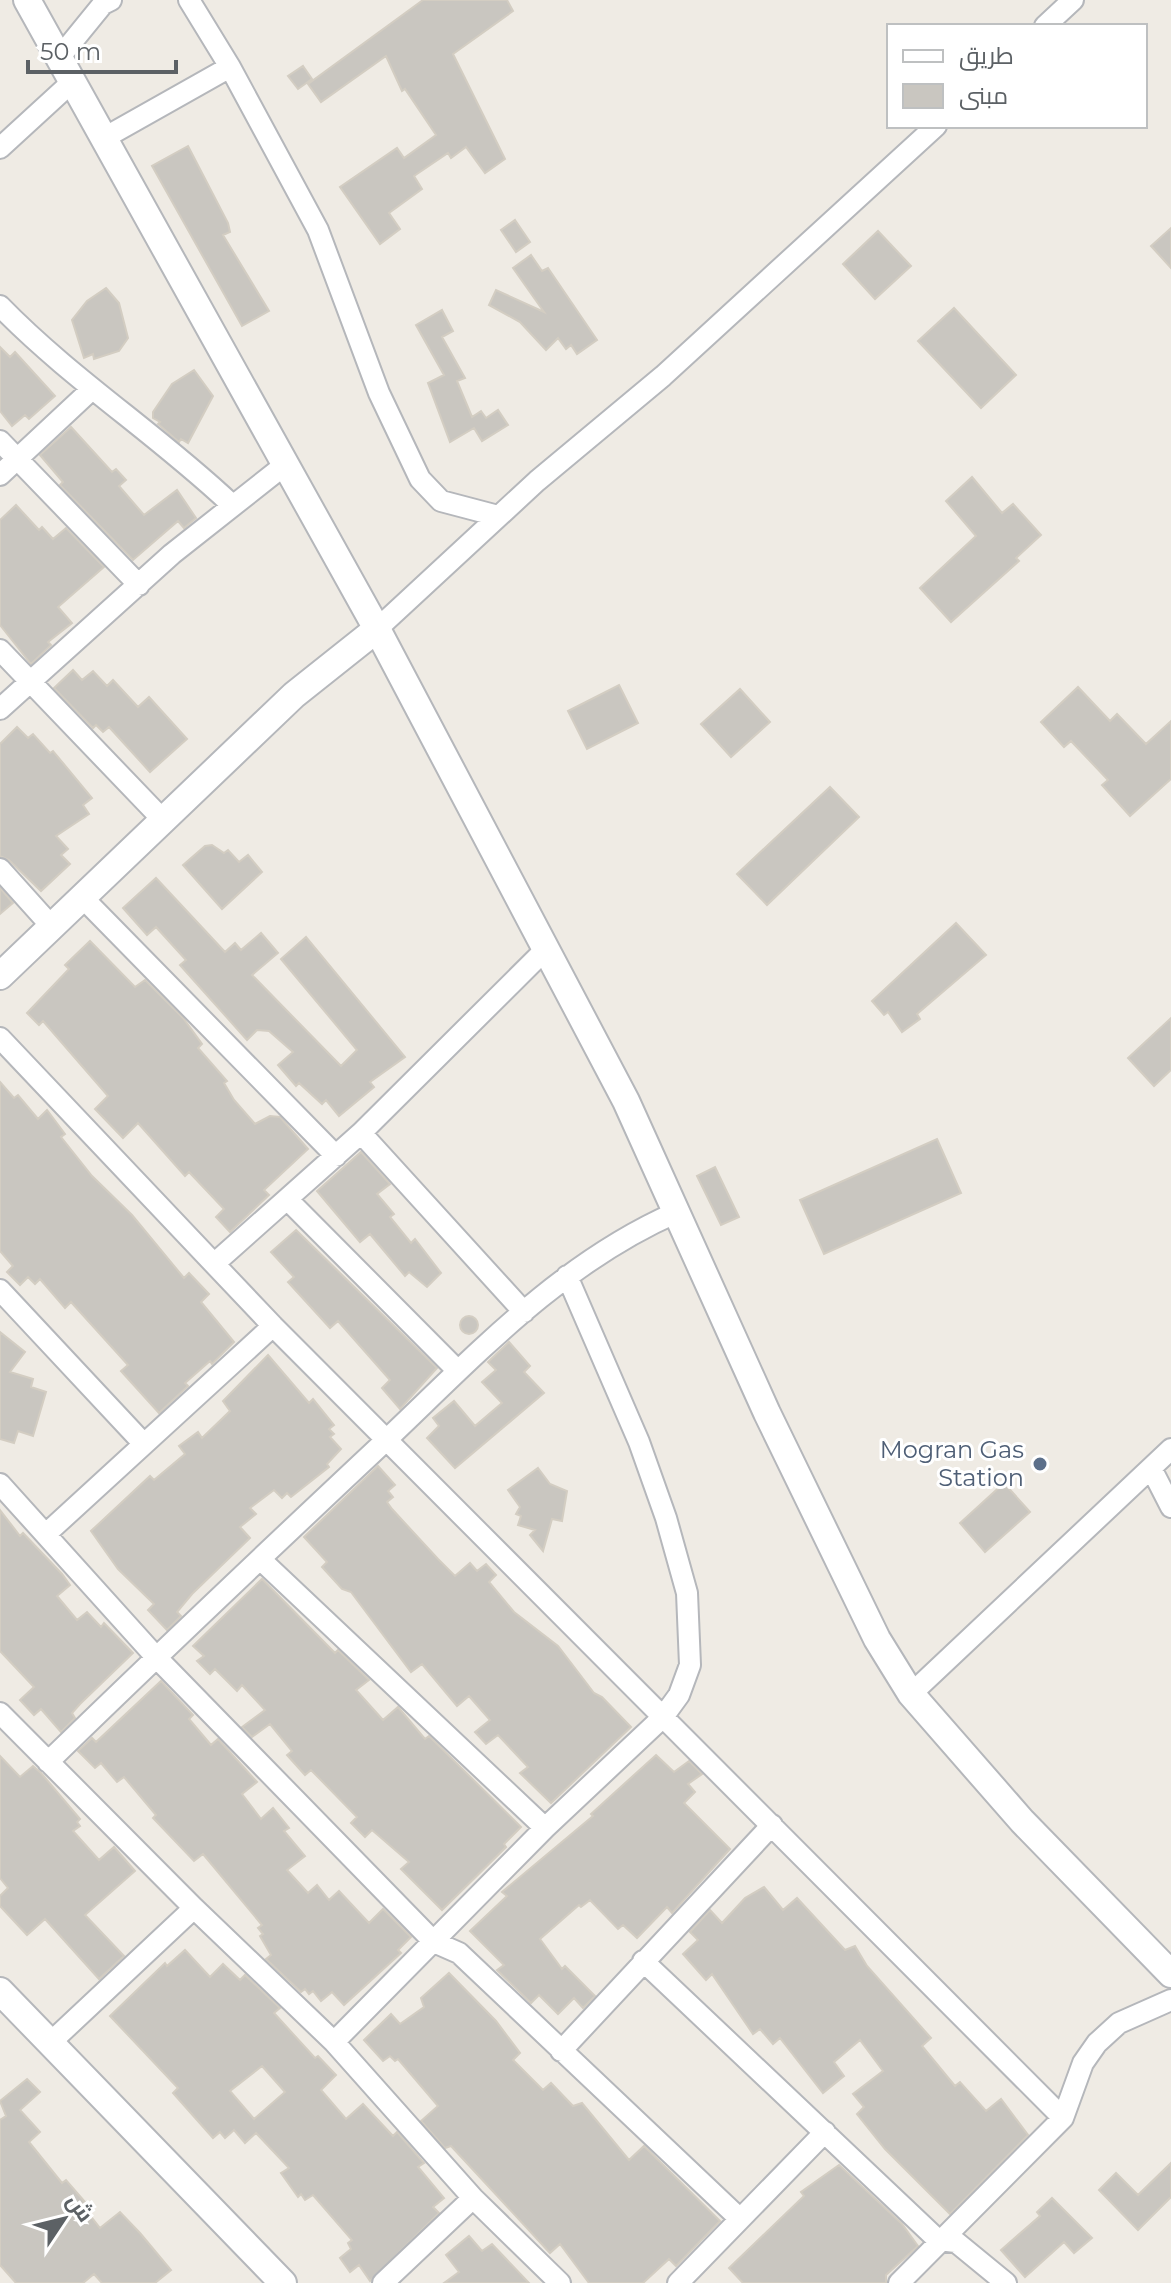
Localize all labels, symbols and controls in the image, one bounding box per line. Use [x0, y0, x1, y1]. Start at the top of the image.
scale bar [28, 24, 176, 74]
legend [887, 24, 1147, 128]
text: 50 m [40, 37, 101, 66]
text: طريق [959, 41, 1014, 71]
text: مبنى [959, 81, 1008, 110]
place label: Mogran Gas Station [880, 1435, 1024, 1492]
marker: Mogran Gas Station [1031, 1455, 1049, 1473]
north arrow [24, 2179, 104, 2259]
text: ش [61, 2189, 99, 2227]

